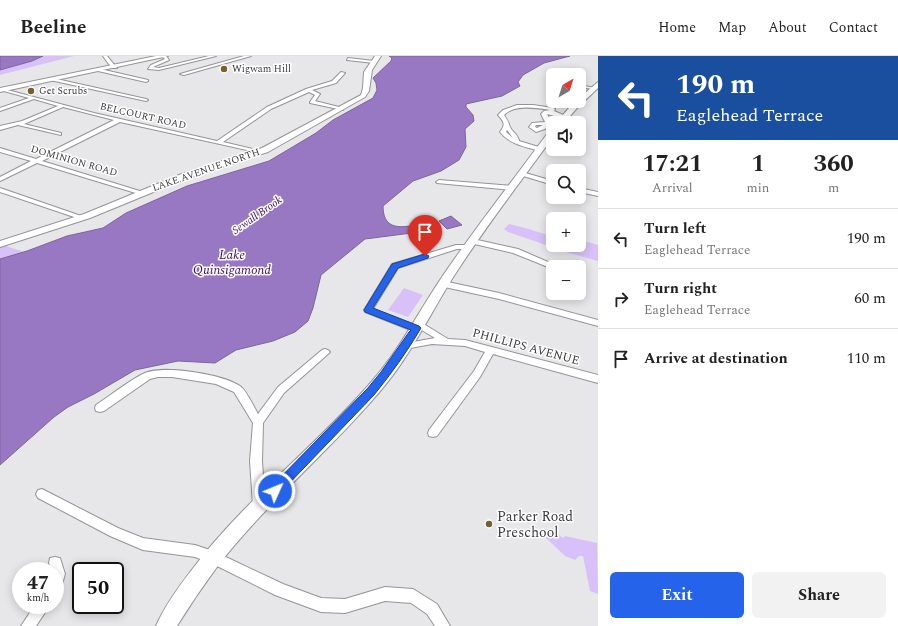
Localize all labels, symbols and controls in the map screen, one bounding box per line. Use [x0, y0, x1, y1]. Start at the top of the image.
text: Beeline [20, 13, 86, 42]
text: Home [658, 17, 696, 38]
text: Map [718, 17, 746, 38]
text: About [768, 17, 807, 38]
text: Contact [829, 17, 878, 38]
place label: Wigwam Hill [232, 61, 291, 77]
text: 190 m [676, 63, 755, 106]
marker: Wigwam Hill [219, 64, 229, 74]
north arrow [546, 68, 586, 108]
map controls [546, 68, 586, 300]
icon: left [610, 72, 662, 124]
place label: Get Scrubs [39, 83, 87, 99]
marker: Get Scrubs [26, 86, 36, 96]
street label: BELCOURT ROAD [98, 98, 188, 134]
text: Eaglehead Terrace [676, 102, 823, 129]
button: sound [546, 116, 586, 156]
street label: DOMINION ROAD [29, 141, 119, 181]
street label: LAKE AVENUE NORTH [150, 144, 262, 196]
text: 17:21 [642, 146, 702, 182]
text: 1 [751, 146, 765, 182]
text: 360 [813, 146, 854, 182]
button: search [546, 164, 586, 204]
text: Arrival [652, 178, 693, 198]
text: min [747, 178, 769, 198]
text: m [828, 178, 839, 198]
water label: Sewall Brook [228, 191, 286, 239]
button: + [546, 212, 586, 252]
pin [408, 215, 442, 256]
text: Turn left [644, 217, 706, 240]
icon: arrive [414, 221, 436, 243]
text: 190 m [847, 227, 886, 250]
icon: left [610, 228, 632, 250]
text: Eaglehead Terrace [644, 240, 750, 260]
water label: Lake Quinsigamond [193, 245, 271, 280]
button: − [546, 260, 586, 300]
text: Turn right [644, 277, 717, 300]
text: 60 m [854, 287, 886, 310]
icon: right [610, 288, 632, 310]
text: Eaglehead Terrace [644, 300, 750, 320]
street label: PHILLIPS AVENUE [470, 324, 582, 370]
text: Arrive at destination [644, 347, 788, 370]
text: 110 m [847, 347, 886, 370]
icon: arrive [610, 348, 632, 370]
position arrow [254, 470, 296, 512]
place label: Parker Road Preschool [497, 506, 573, 543]
marker: Parker Road Preschool [484, 519, 494, 529]
speed limit sign: 50 [72, 562, 124, 614]
text: 47 [27, 568, 49, 598]
button: Exit [610, 572, 744, 618]
button: Share [752, 572, 886, 618]
text: km/h [27, 590, 49, 606]

